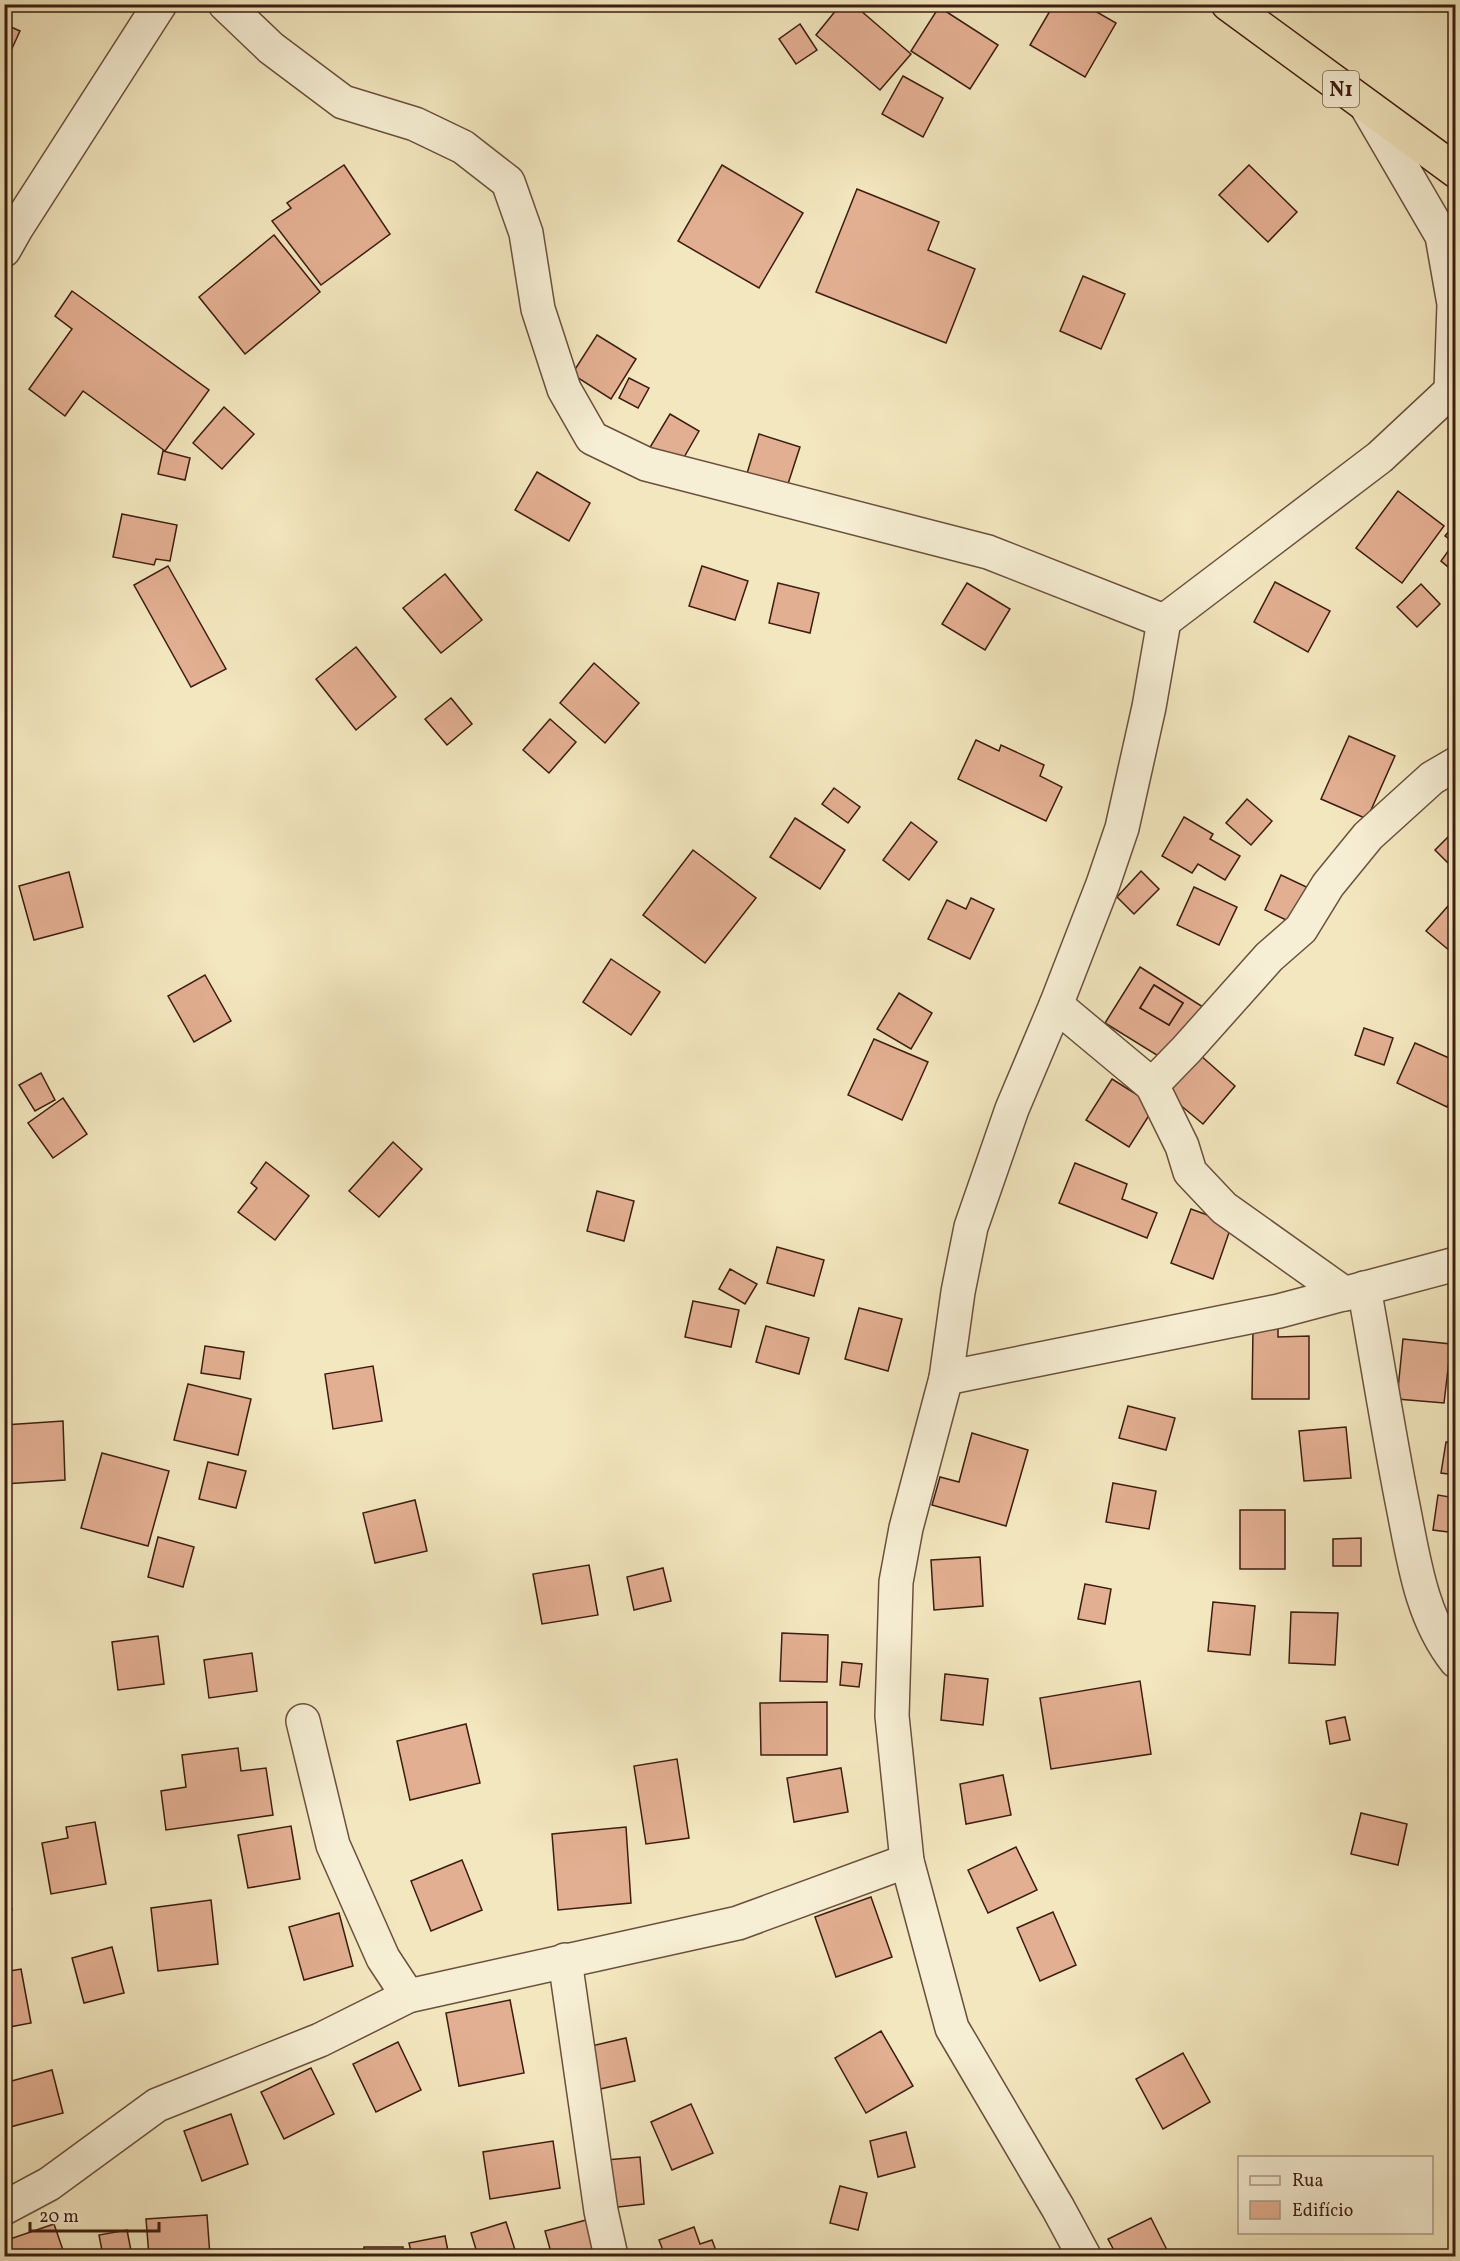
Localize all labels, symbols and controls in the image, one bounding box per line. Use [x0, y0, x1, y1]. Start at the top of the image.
road number: N1 [1323, 71, 1359, 107]
legend [1238, 2156, 1433, 2234]
text: Rua [1292, 2169, 1323, 2194]
scale bar [30, 2195, 159, 2233]
text: Edifício [1292, 2199, 1353, 2224]
text: 20 m [39, 2205, 79, 2230]

